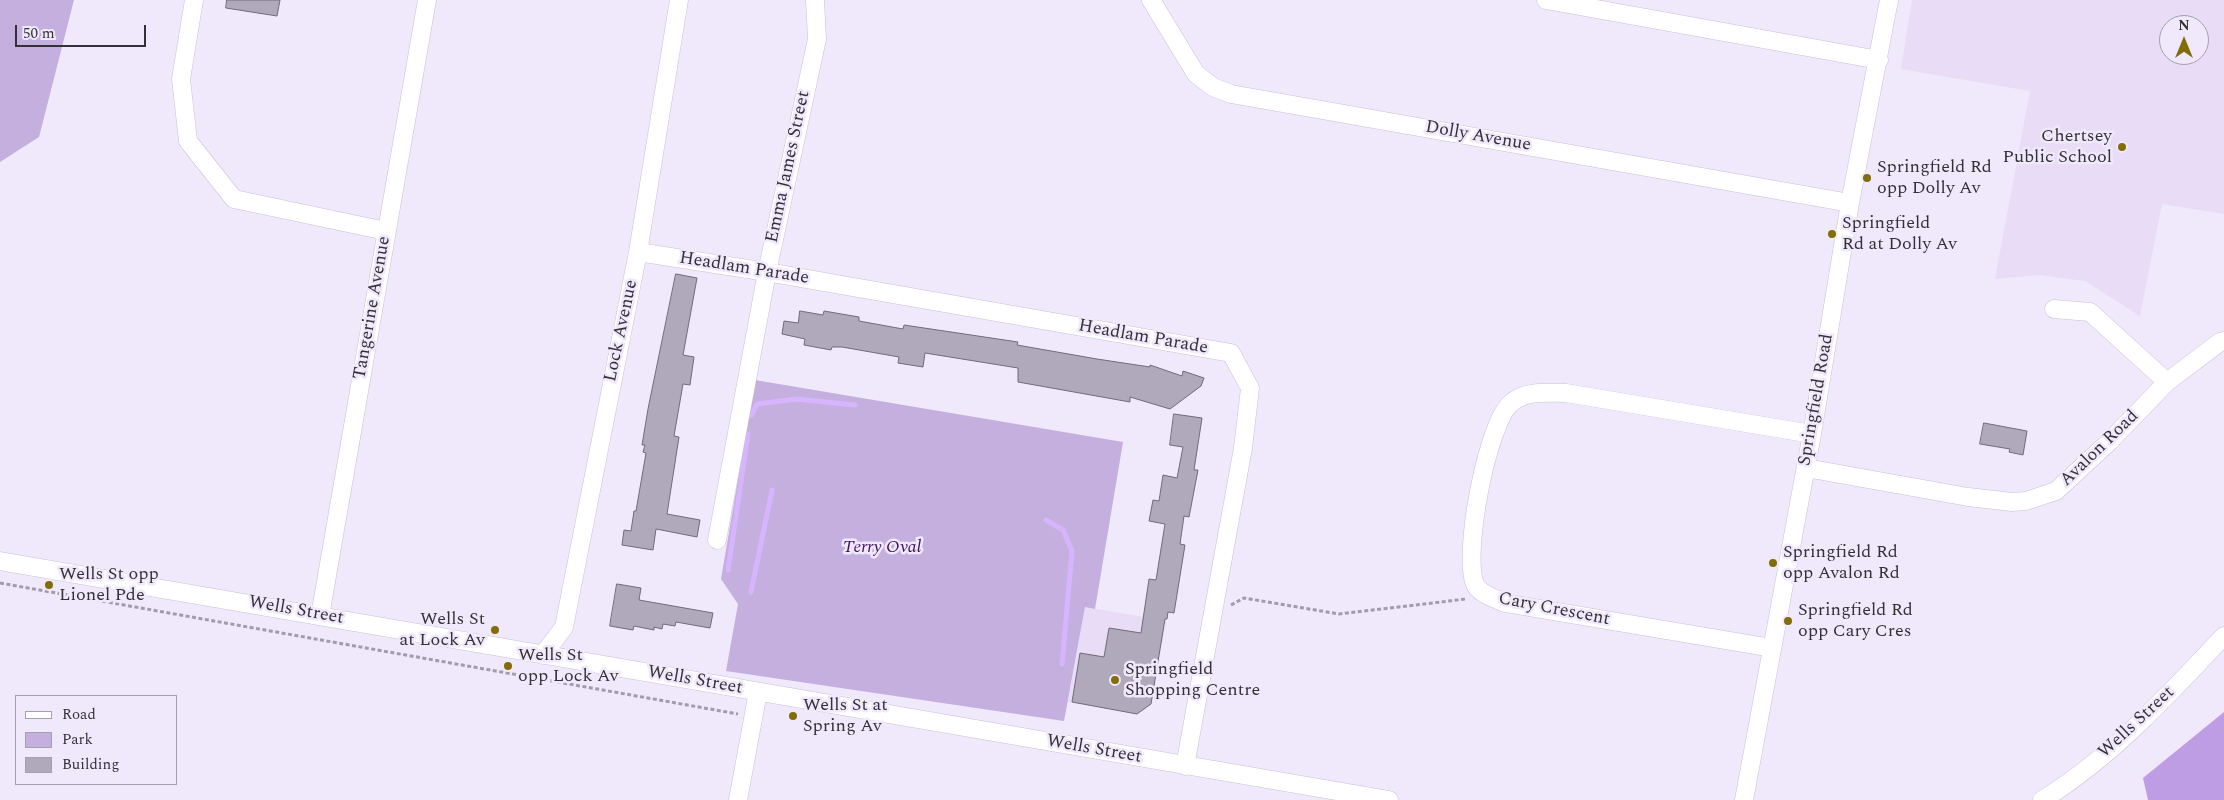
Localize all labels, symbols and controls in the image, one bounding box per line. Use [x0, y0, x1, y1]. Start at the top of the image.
scale bar [18, 15, 149, 47]
north arrow [2159, 15, 2209, 65]
text: N [2178, 15, 2190, 36]
text: 50 m [23, 22, 55, 45]
street label: Emma James Street [762, 89, 816, 245]
street label: Dolly Avenue [1424, 117, 1532, 157]
place label: Chertsey Public School [2002, 126, 2112, 168]
marker: Chertsey Public School [2116, 141, 2128, 153]
place label: Springfield Rd opp Dolly Av [1877, 157, 1992, 200]
marker: Springfield Rd opp Dolly Av [1861, 172, 1873, 184]
place label: Springfield Rd at Dolly Av [1842, 213, 1957, 255]
marker: Springfield Rd at Dolly Av [1826, 228, 1838, 240]
street label: Tangerine Avenue [350, 235, 396, 381]
street label: Headlam Parade [678, 248, 810, 290]
street label: Lock Avenue [601, 278, 643, 384]
street label: Headlam Parade [1077, 316, 1209, 360]
street label: Springfield Road [1795, 332, 1839, 468]
street label: Avalon Road [2056, 406, 2144, 492]
park label: Terry Oval [843, 537, 921, 559]
place label: Springfield Rd opp Avalon Rd [1783, 542, 1900, 584]
marker: Springfield Rd opp Avalon Rd [1767, 557, 1779, 569]
place label: Wells St opp Lionel Pde [59, 564, 159, 606]
marker: Wells St opp Lionel Pde [43, 579, 55, 591]
street label: Cary Crescent [1496, 589, 1612, 631]
street label: Wells Street [247, 592, 345, 630]
place label: Springfield Rd opp Cary Cres [1798, 600, 1913, 642]
place label: Wells St at Lock Av [400, 609, 485, 652]
marker: Springfield Rd opp Cary Cres [1782, 615, 1794, 627]
marker: Wells St at Lock Av [489, 624, 501, 636]
place label: Wells St opp Lock Av [518, 645, 618, 688]
place label: Springfield Shopping Centre [1125, 659, 1260, 702]
marker: Wells St opp Lock Av [502, 660, 514, 672]
street label: Wells Street [646, 662, 744, 700]
marker: Springfield Shopping Centre [1109, 674, 1121, 686]
street label: Wells Street [2094, 682, 2180, 764]
legend [15, 695, 178, 785]
place label: Wells St at Spring Av [803, 695, 888, 738]
text: Road [62, 703, 96, 726]
marker: Wells St at Spring Av [787, 710, 799, 722]
text: Park [62, 728, 93, 751]
street label: Wells Street [1045, 731, 1143, 769]
text: Building [62, 753, 119, 776]

